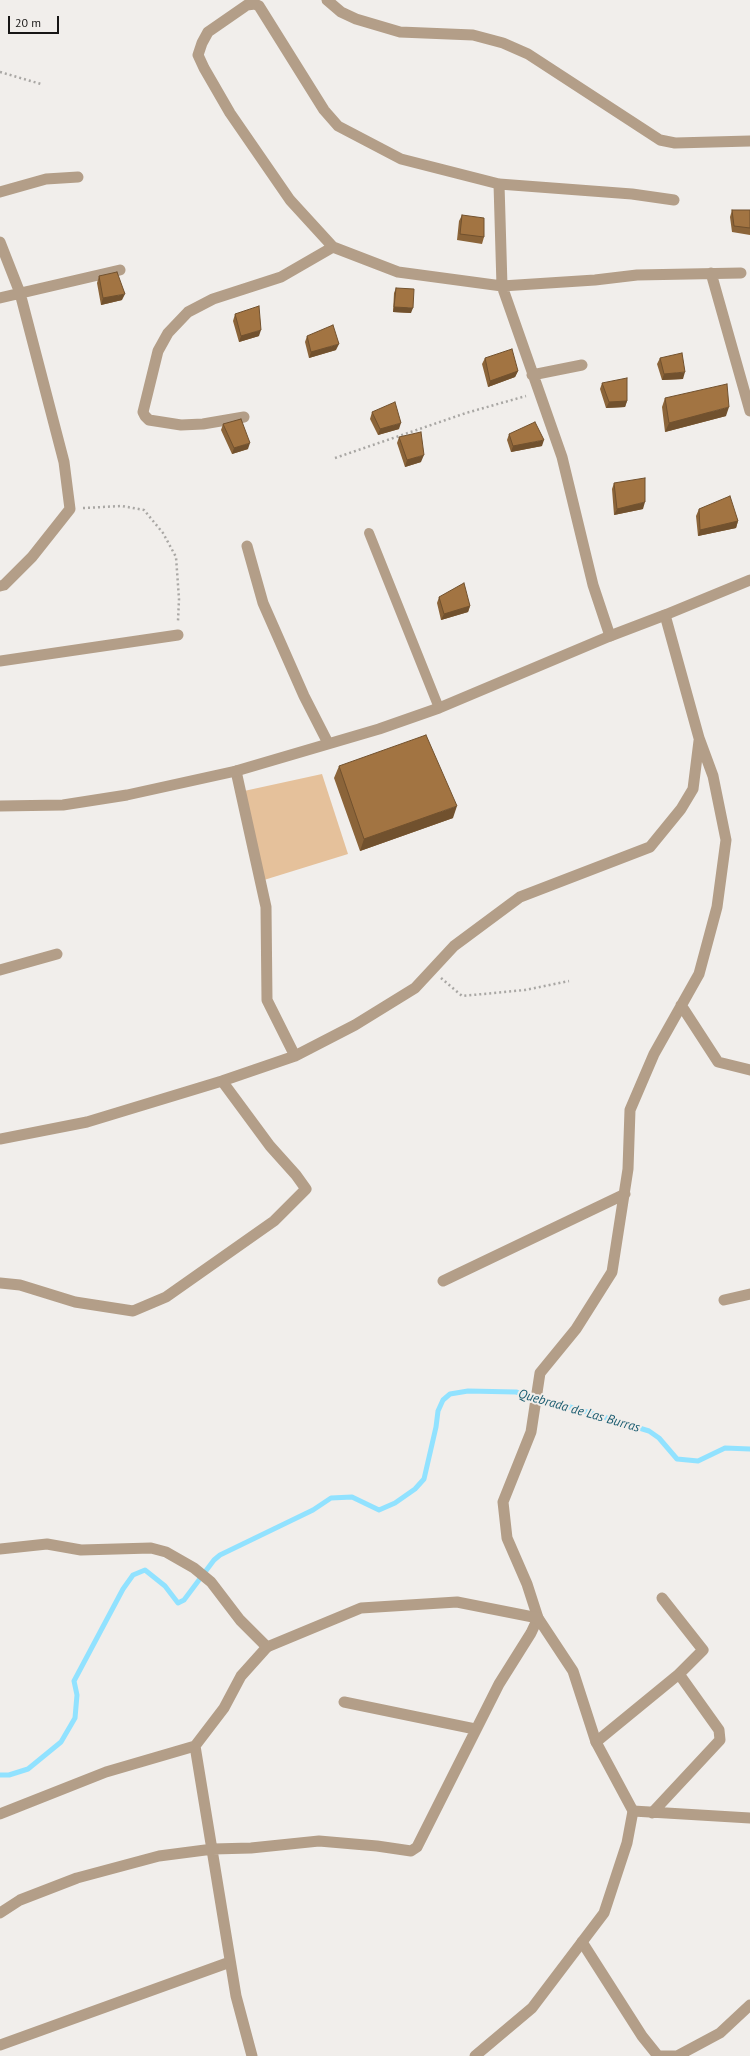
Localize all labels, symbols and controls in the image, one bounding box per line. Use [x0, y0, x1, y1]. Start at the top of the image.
scale bar [10, 8, 61, 34]
text: 20 m [15, 15, 41, 30]
water label: Quebrada de Las Burras [516, 1386, 642, 1436]

